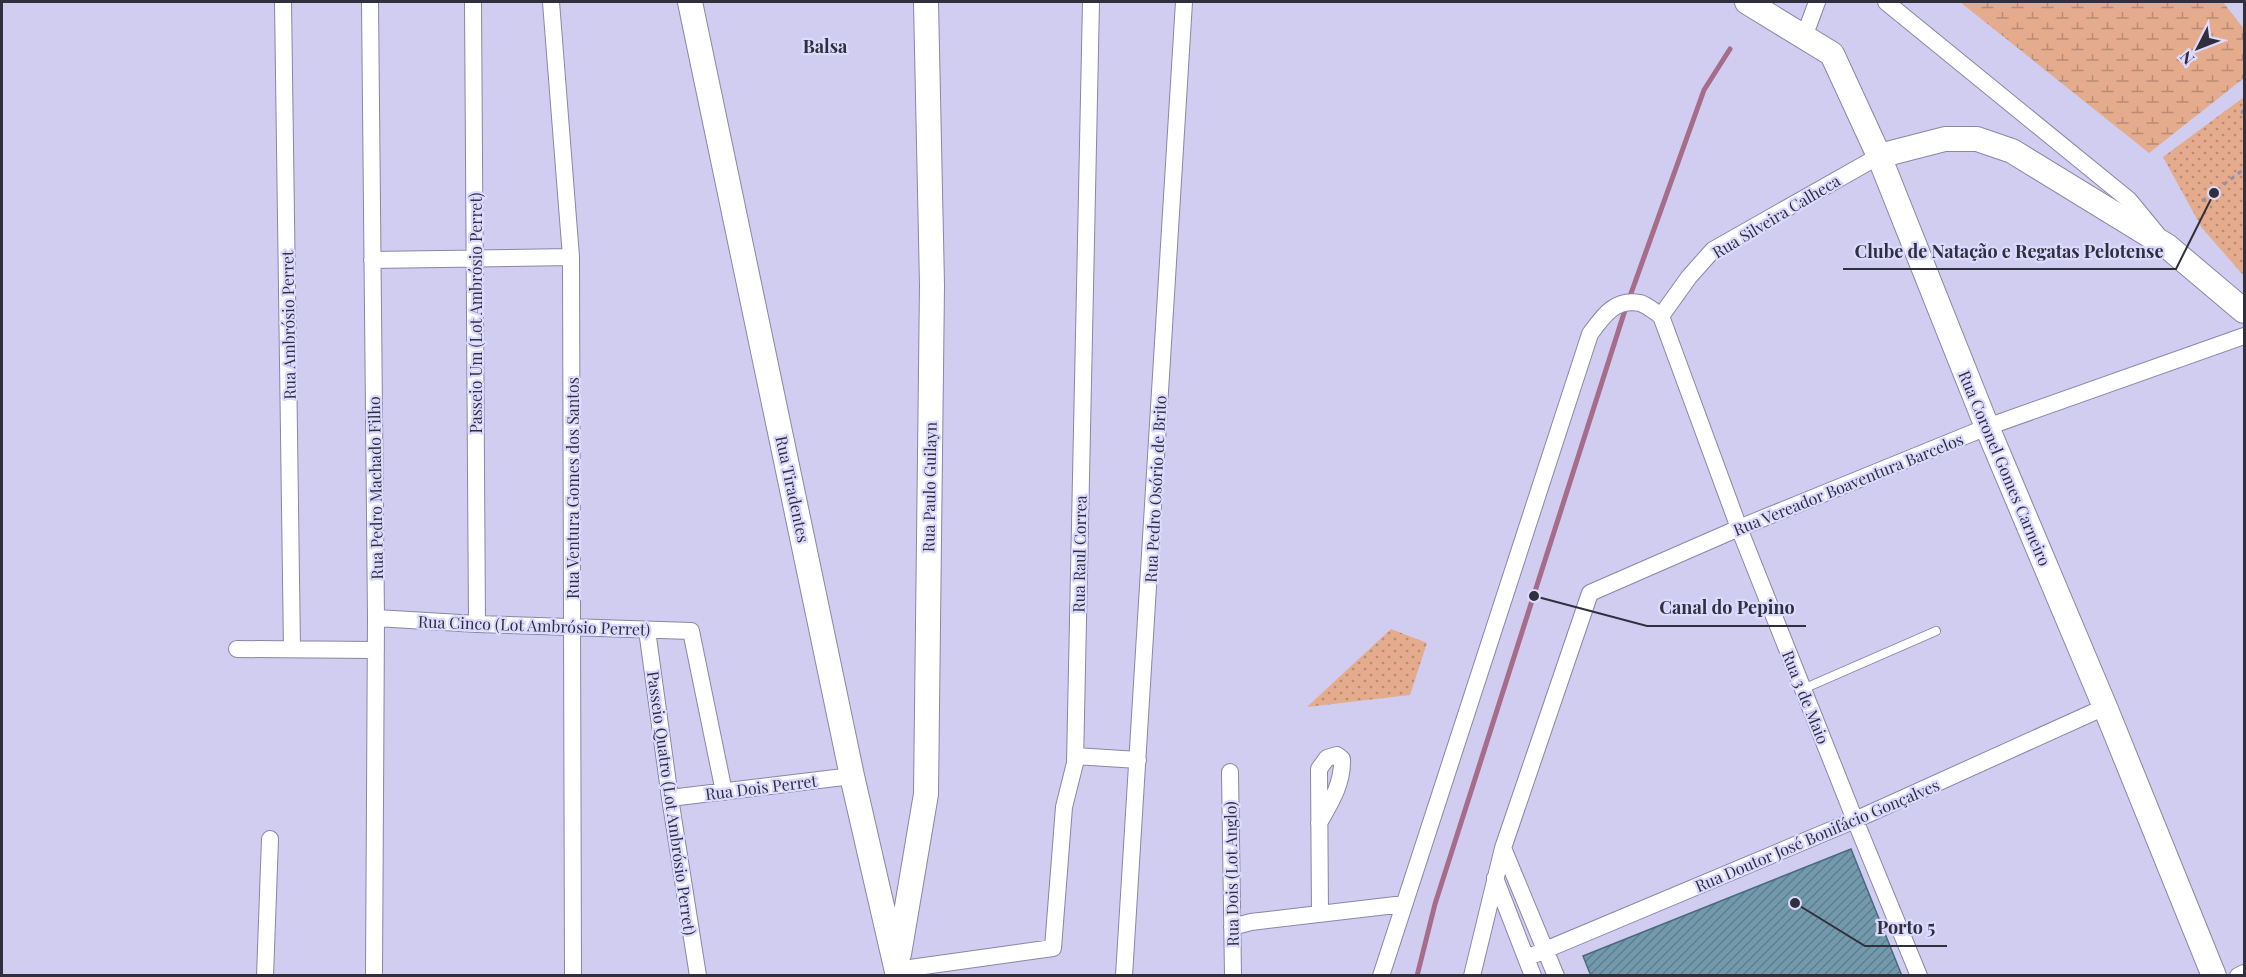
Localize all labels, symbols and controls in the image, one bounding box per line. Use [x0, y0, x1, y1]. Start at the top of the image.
north arrow [2168, 18, 2228, 78]
district label: Balsa [803, 34, 848, 58]
text: N [2175, 47, 2198, 70]
street label: Rua Silveira Calheca [1708, 170, 1844, 262]
street label: Passeio Um (Lot Ambrósio Perret) [465, 192, 486, 434]
callout: Clube de Natação e Regatas Pelotense [1843, 233, 2176, 269]
text: Clube de Natação e Regatas Pelotense [1855, 239, 2163, 263]
street label: Rua Ambrósio Perret [276, 250, 300, 400]
street label: Rua Coronel Gomes Carneiro [1954, 367, 2056, 569]
street label: Rua Ventura Gomes dos Santos [562, 377, 583, 599]
street label: Rua Pedro Osório de Brito [1140, 395, 1170, 583]
street label: Rua Pedro Machado Filho [363, 396, 387, 580]
street label: Rua Paulo Guilayn [917, 421, 941, 552]
street label: Rua Vereador Boaventura Barcelos [1730, 428, 1966, 540]
street label: Rua Tiradentes [771, 434, 815, 544]
street label: Rua Raul Correa [1067, 495, 1091, 613]
callout: Canal do Pepino [1647, 590, 1806, 626]
text: Canal do Pepino [1659, 595, 1795, 619]
street label: Rua Cinco (Lot Ambrósio Perret) [418, 610, 650, 640]
street label: Rua 3 de Maio [1778, 647, 1834, 747]
street label: Passeio Quatro (Lot Ambrósio Perret) [643, 670, 701, 936]
street label: Rua Dois Perret [704, 770, 818, 804]
street label: Rua Doutor José Bonifácio Gonçalves [1692, 774, 1942, 896]
street label: Rua Dois (Lot Anglo) [1219, 801, 1243, 947]
callout: Porto 5 [1865, 910, 1947, 946]
text: Porto 5 [1877, 915, 1935, 939]

